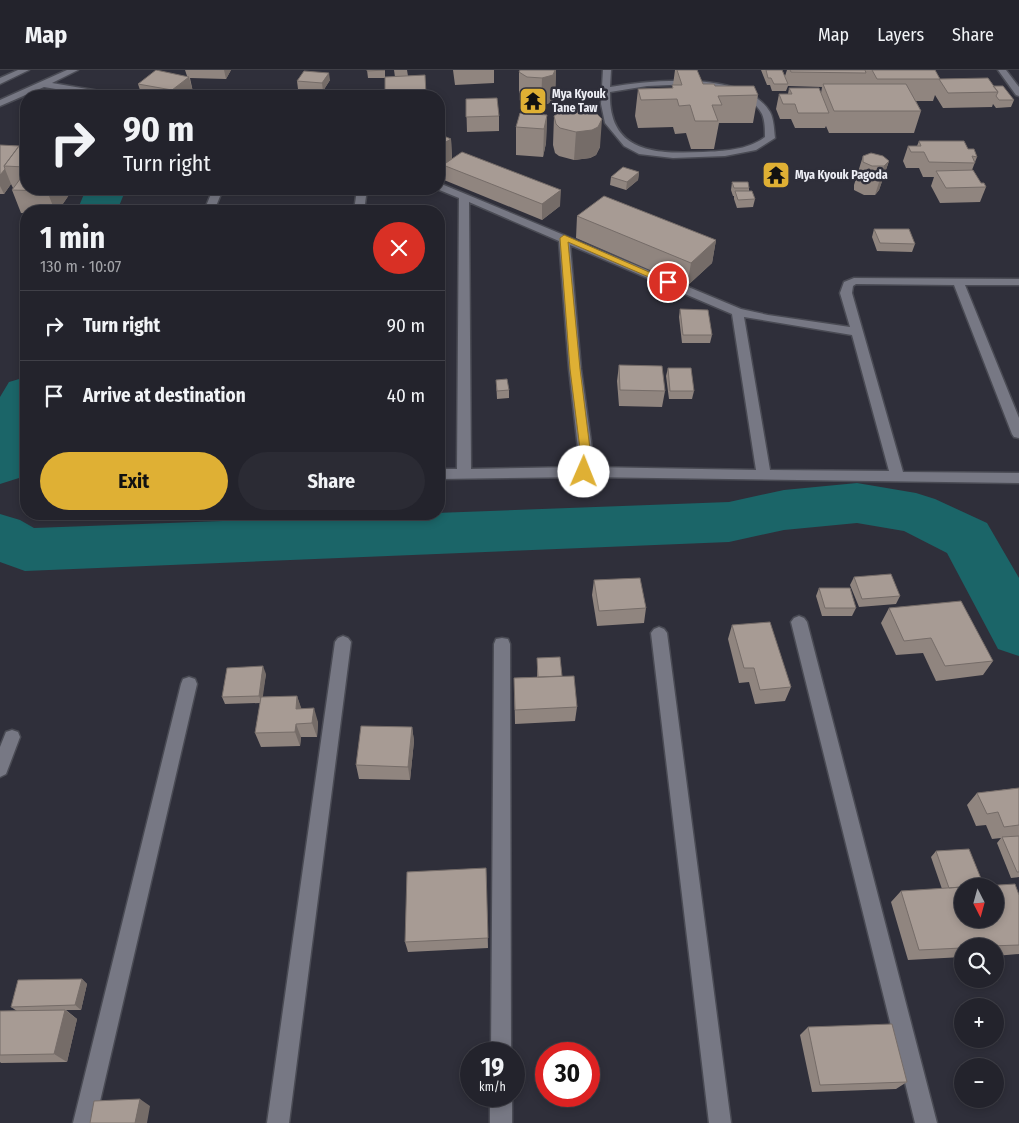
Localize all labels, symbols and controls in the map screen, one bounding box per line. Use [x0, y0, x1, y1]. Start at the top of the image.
text: Map [25, 21, 67, 49]
text: Map [818, 24, 849, 46]
text: Layers [877, 24, 924, 46]
text: Share [952, 24, 994, 46]
temple icon: Mya Kyouk Tane Taw [518, 86, 548, 116]
place label: Mya Kyouk Tane Taw [552, 87, 607, 115]
text: 90 m [123, 108, 194, 150]
icon: right [40, 110, 105, 175]
text: Turn right [123, 150, 211, 177]
temple icon: Mya Kyouk Pagoda [761, 160, 791, 190]
place label: Mya Kyouk Pagoda [795, 168, 888, 182]
text: 1 min [40, 220, 105, 256]
button: close [373, 222, 425, 274]
text: 130 m · 10:07 [40, 257, 121, 276]
pin [647, 261, 689, 303]
icon: arrive [654, 268, 682, 296]
icon: right [40, 312, 68, 340]
text: Turn right [83, 314, 160, 337]
text: 90 m [387, 314, 425, 337]
icon: arrive [40, 382, 68, 410]
text: Arrive at destination [83, 384, 246, 407]
text: 40 m [387, 384, 425, 407]
position arrow [557, 445, 609, 497]
button: Exit [40, 452, 228, 510]
button: Share [238, 452, 425, 510]
north arrow [954, 878, 1004, 928]
map controls [954, 878, 1004, 1108]
button: search [954, 938, 1004, 988]
button: + [954, 998, 1004, 1048]
speed limit sign: 30 [535, 1042, 600, 1107]
text: 19 [481, 1053, 504, 1083]
button: − [954, 1058, 1004, 1108]
text: km/h [479, 1080, 506, 1094]

